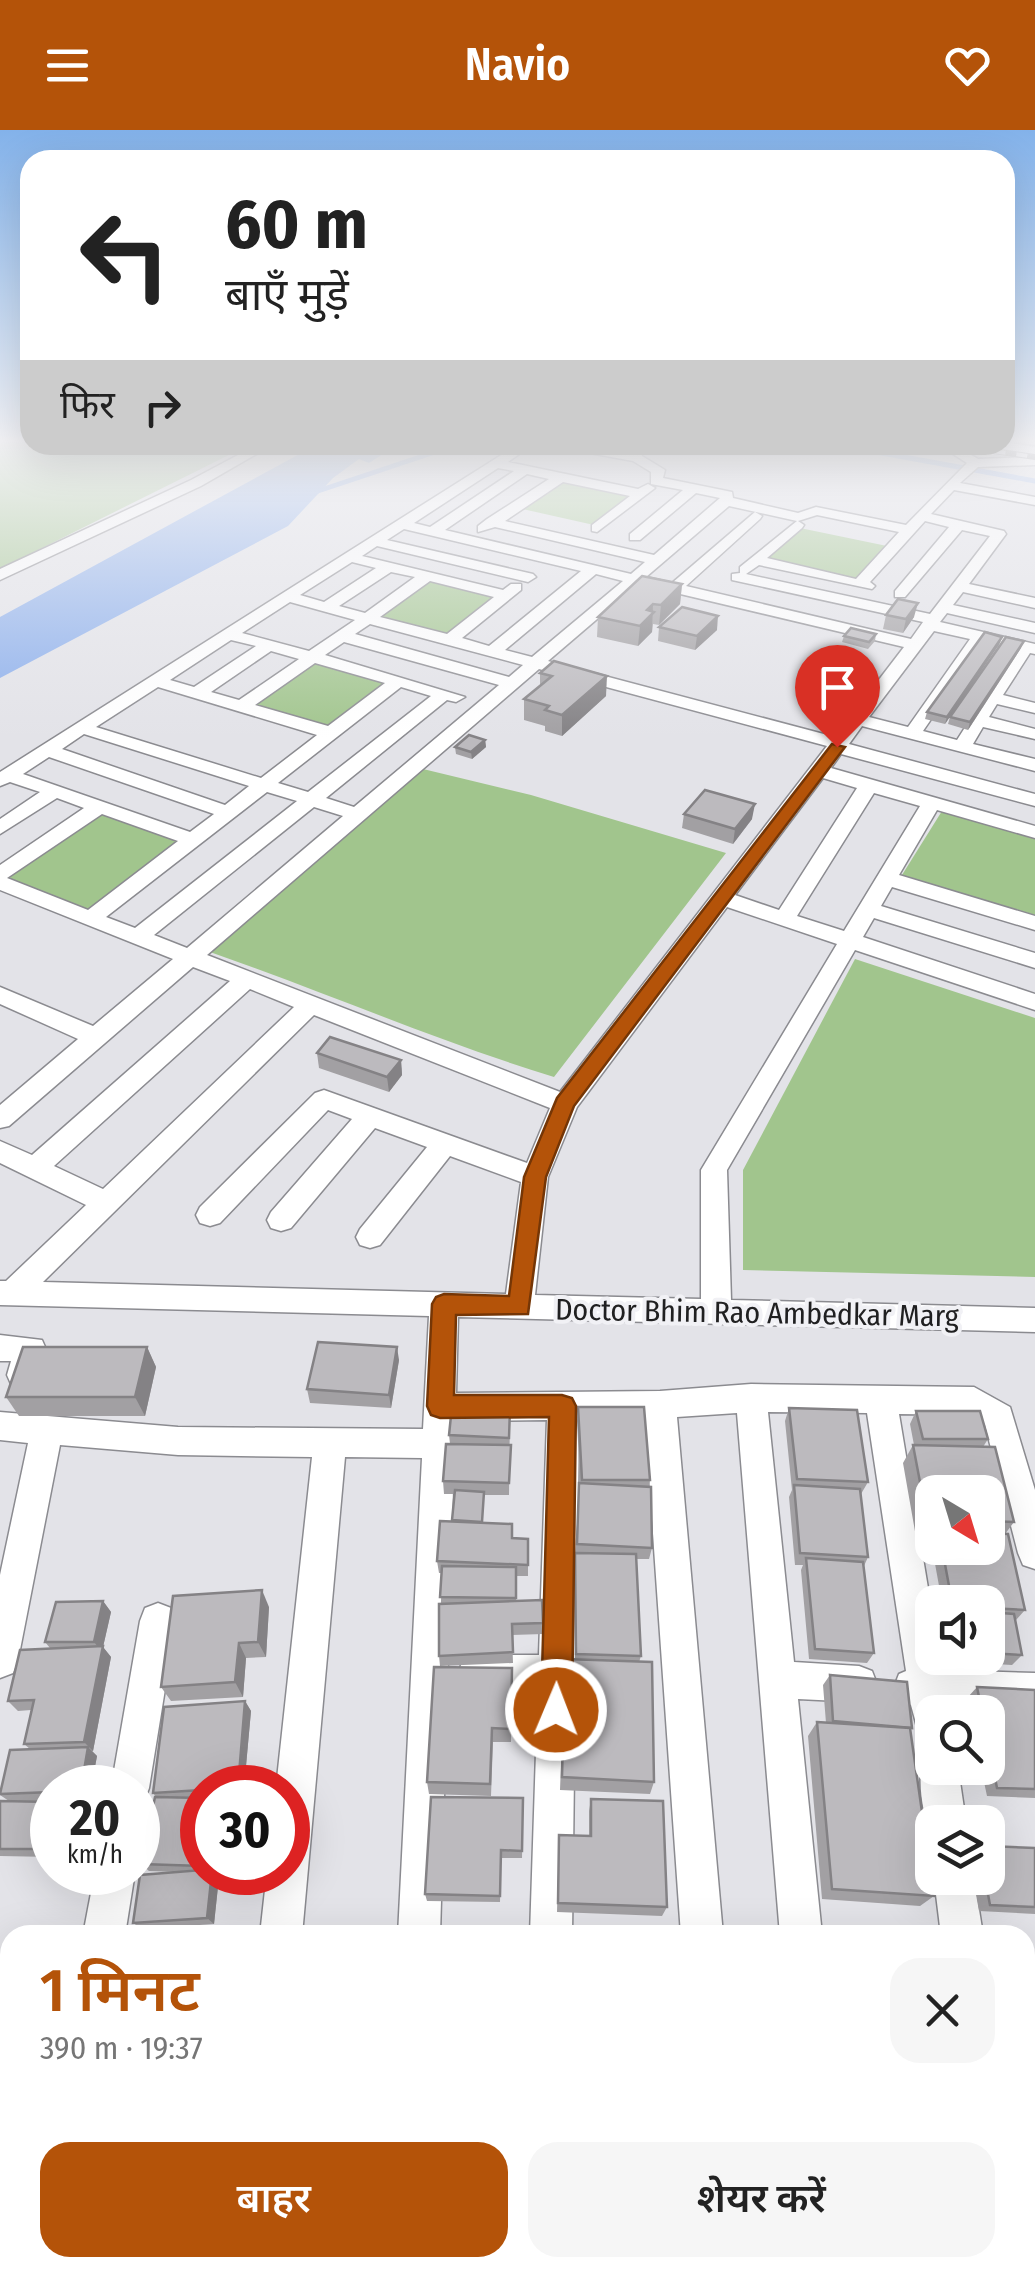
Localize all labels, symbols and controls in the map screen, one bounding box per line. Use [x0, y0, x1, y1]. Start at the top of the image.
icon: menu [40, 38, 95, 93]
text: Navio [465, 38, 570, 92]
icon: heart [940, 38, 995, 93]
text: 60 m [225, 183, 368, 267]
icon: left [60, 190, 190, 320]
text: बाएँ मुड़ें [225, 268, 349, 322]
icon: right [135, 380, 190, 435]
text: फिर [60, 382, 115, 428]
pin [795, 645, 880, 748]
icon: arrive [810, 660, 865, 715]
street label: Doctor Bhim Rao Ambedkar Marg [555, 1291, 960, 1335]
north arrow [915, 1475, 1005, 1565]
map controls [915, 1475, 1005, 1895]
button: sound [915, 1585, 1005, 1675]
position arrow [504, 1658, 608, 1762]
button: search [915, 1695, 1005, 1785]
speed limit sign: 30 [180, 1765, 310, 1895]
text: 20 [70, 1788, 120, 1848]
button: layers [915, 1805, 1005, 1895]
text: km/h [67, 1840, 123, 1870]
text: 1 मिनट [40, 1955, 200, 2027]
button: close [890, 1958, 995, 2063]
text: 390 m · 19:37 [40, 2029, 203, 2067]
button: बाहर [40, 2142, 508, 2257]
button: शेयर करें [528, 2142, 995, 2257]

